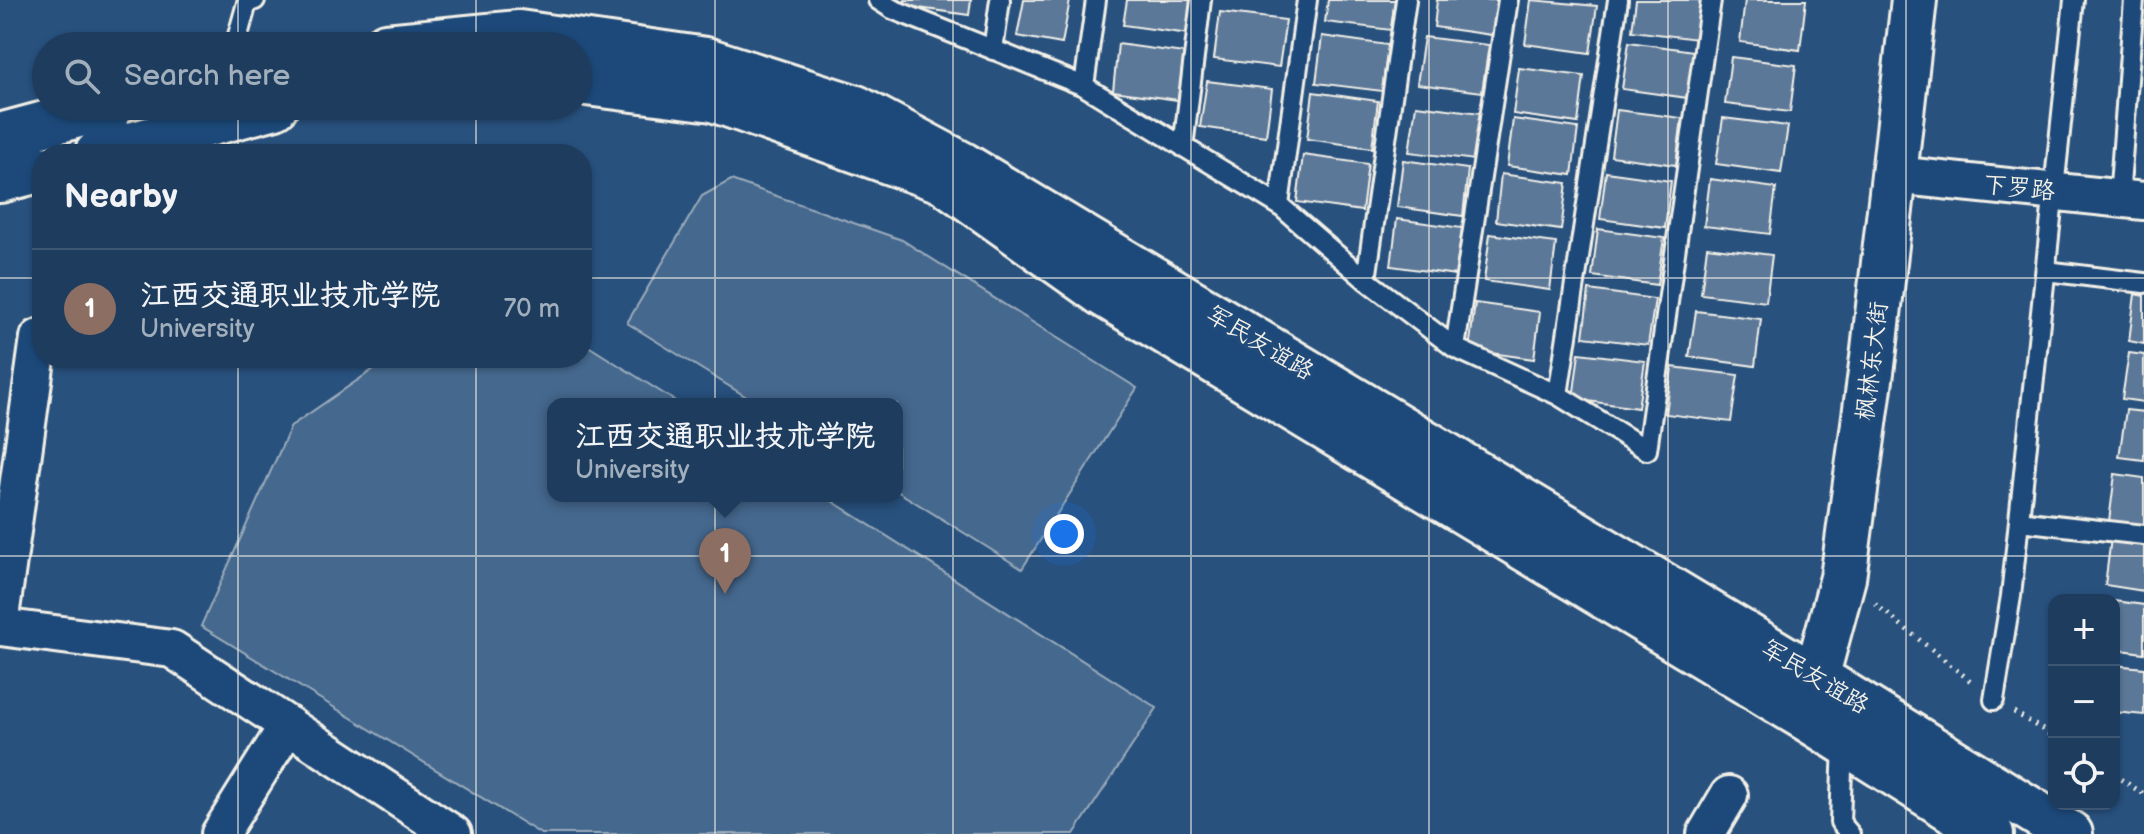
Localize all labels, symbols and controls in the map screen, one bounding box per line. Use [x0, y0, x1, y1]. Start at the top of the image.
search box [32, 32, 592, 120]
icon: search [60, 54, 104, 98]
text: Search here [124, 58, 290, 94]
street label: 下罗路 [1982, 170, 2056, 206]
text: Nearby [64, 176, 178, 217]
text: 江西交通职业技术学院 [140, 278, 440, 314]
text: 1 [85, 294, 95, 325]
text: 70 m [503, 294, 560, 325]
street label: 军民友谊路 [1201, 300, 1319, 386]
street label: 枫林东大街 [1850, 300, 1894, 422]
text: University [140, 314, 255, 345]
popup [547, 398, 903, 502]
text: 江西交通职业技术学院 [575, 419, 875, 455]
text: University [575, 455, 690, 486]
your location [1044, 514, 1084, 554]
pin: 1 [699, 528, 751, 594]
map controls [2048, 594, 2120, 810]
button: + [2048, 594, 2120, 666]
street label: 军民友谊路 [1756, 634, 1874, 720]
button: − [2048, 666, 2120, 738]
button: locate [2048, 738, 2120, 810]

